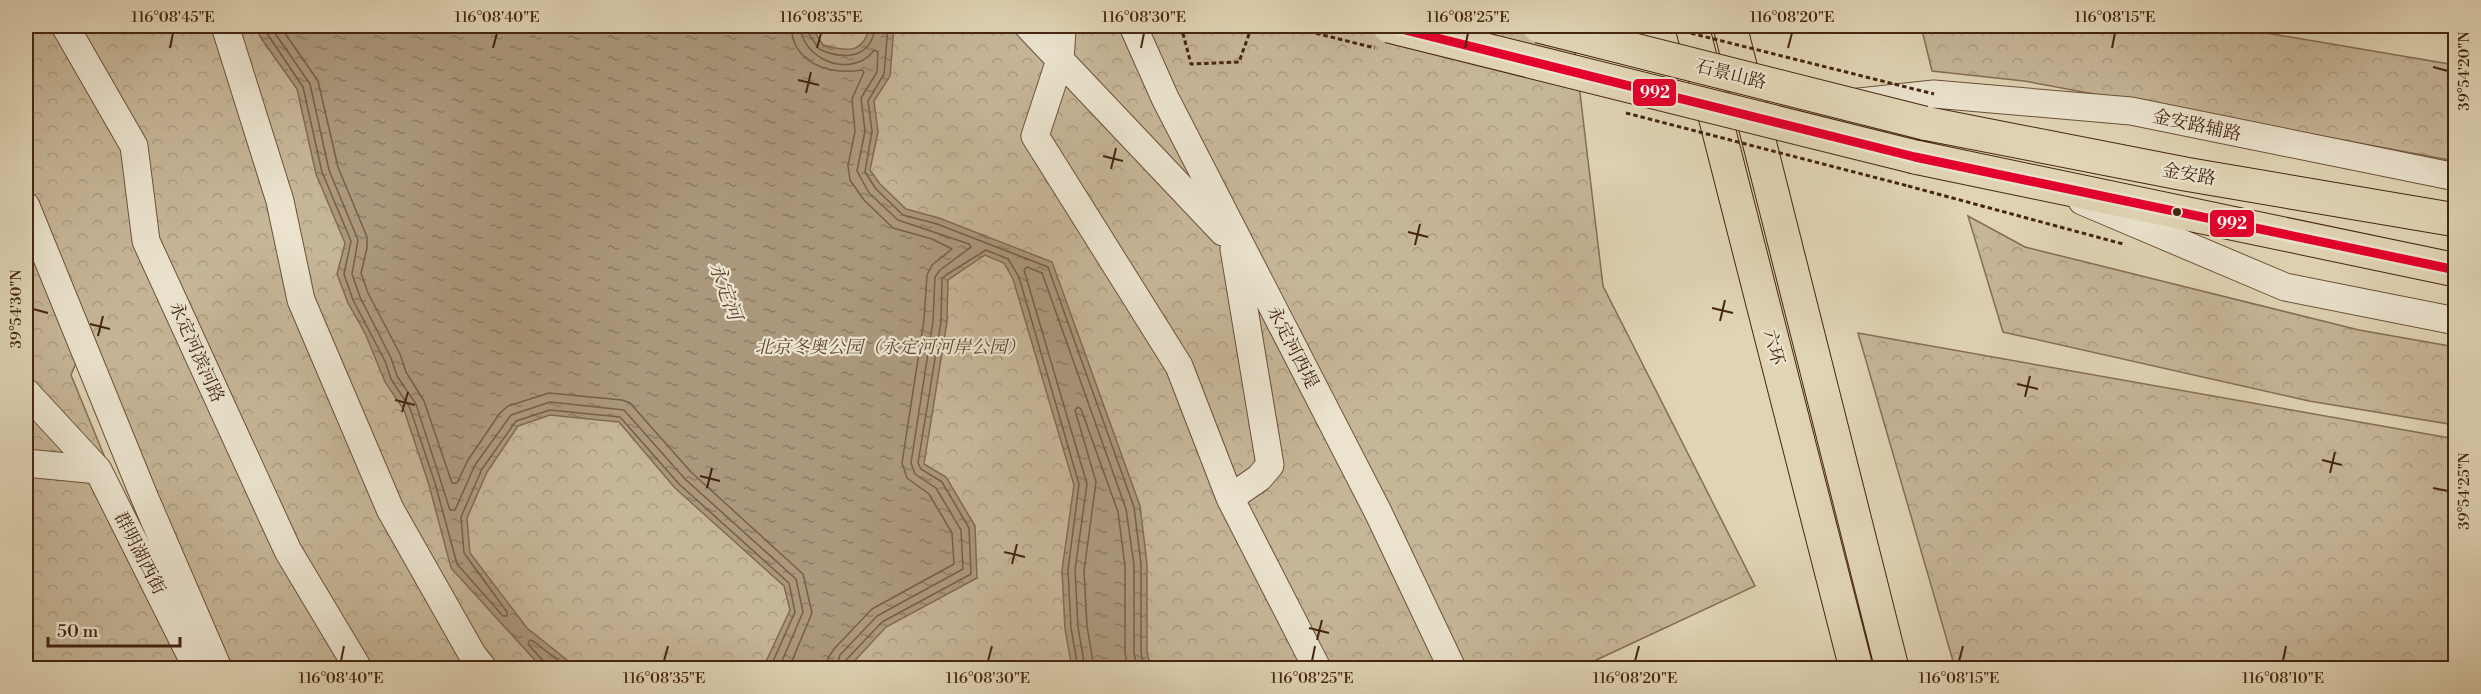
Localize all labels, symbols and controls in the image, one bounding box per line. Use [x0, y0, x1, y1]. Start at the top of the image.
text: 116°08'45"E [131, 8, 215, 27]
text: 116°08'40"E [454, 8, 540, 27]
text: 116°08'35"E [780, 8, 862, 27]
text: 116°08'30"E [1102, 8, 1186, 27]
text: 116°08'25"E [1426, 8, 1510, 27]
text: 116°08'20"E [1750, 8, 1834, 27]
text: 116°08'15"E [2075, 8, 2155, 27]
text: 39°54'20"N [2455, 31, 2474, 111]
street label: 石景山路 [1693, 55, 1769, 94]
line badge: 992 [1632, 78, 1677, 107]
text: 992 [1640, 83, 1670, 103]
street label: 金安路辅路 [2150, 105, 2243, 146]
street label: 金安路 [2160, 158, 2217, 191]
unlabelled marker [2171, 206, 2183, 218]
line badge: 992 [2209, 209, 2255, 238]
text: 992 [2217, 214, 2247, 234]
water label: 永定河 [703, 259, 748, 327]
text: 39°54'30"N [7, 270, 26, 348]
street label: 永定河滨河路 [164, 298, 229, 406]
street label: 永定河西堤 [1262, 302, 1323, 393]
street label: 六环 [1758, 327, 1789, 367]
park label: 北京冬奥公园（永定河河岸公园） [755, 336, 1025, 359]
text: 39°54'25"N [2455, 452, 2474, 530]
street label: 群明湖西街 [109, 508, 170, 599]
scale bar [48, 610, 180, 648]
text: 50 m [57, 620, 99, 643]
text: 116°08'40"E [298, 669, 384, 688]
text: 116°08'35"E [623, 669, 705, 688]
text: 116°08'30"E [946, 669, 1030, 688]
text: 116°08'25"E [1270, 669, 1354, 688]
text: 116°08'20"E [1593, 669, 1677, 688]
text: 116°08'15"E [1919, 669, 1999, 688]
text: 116°08'10"E [2242, 669, 2324, 688]

